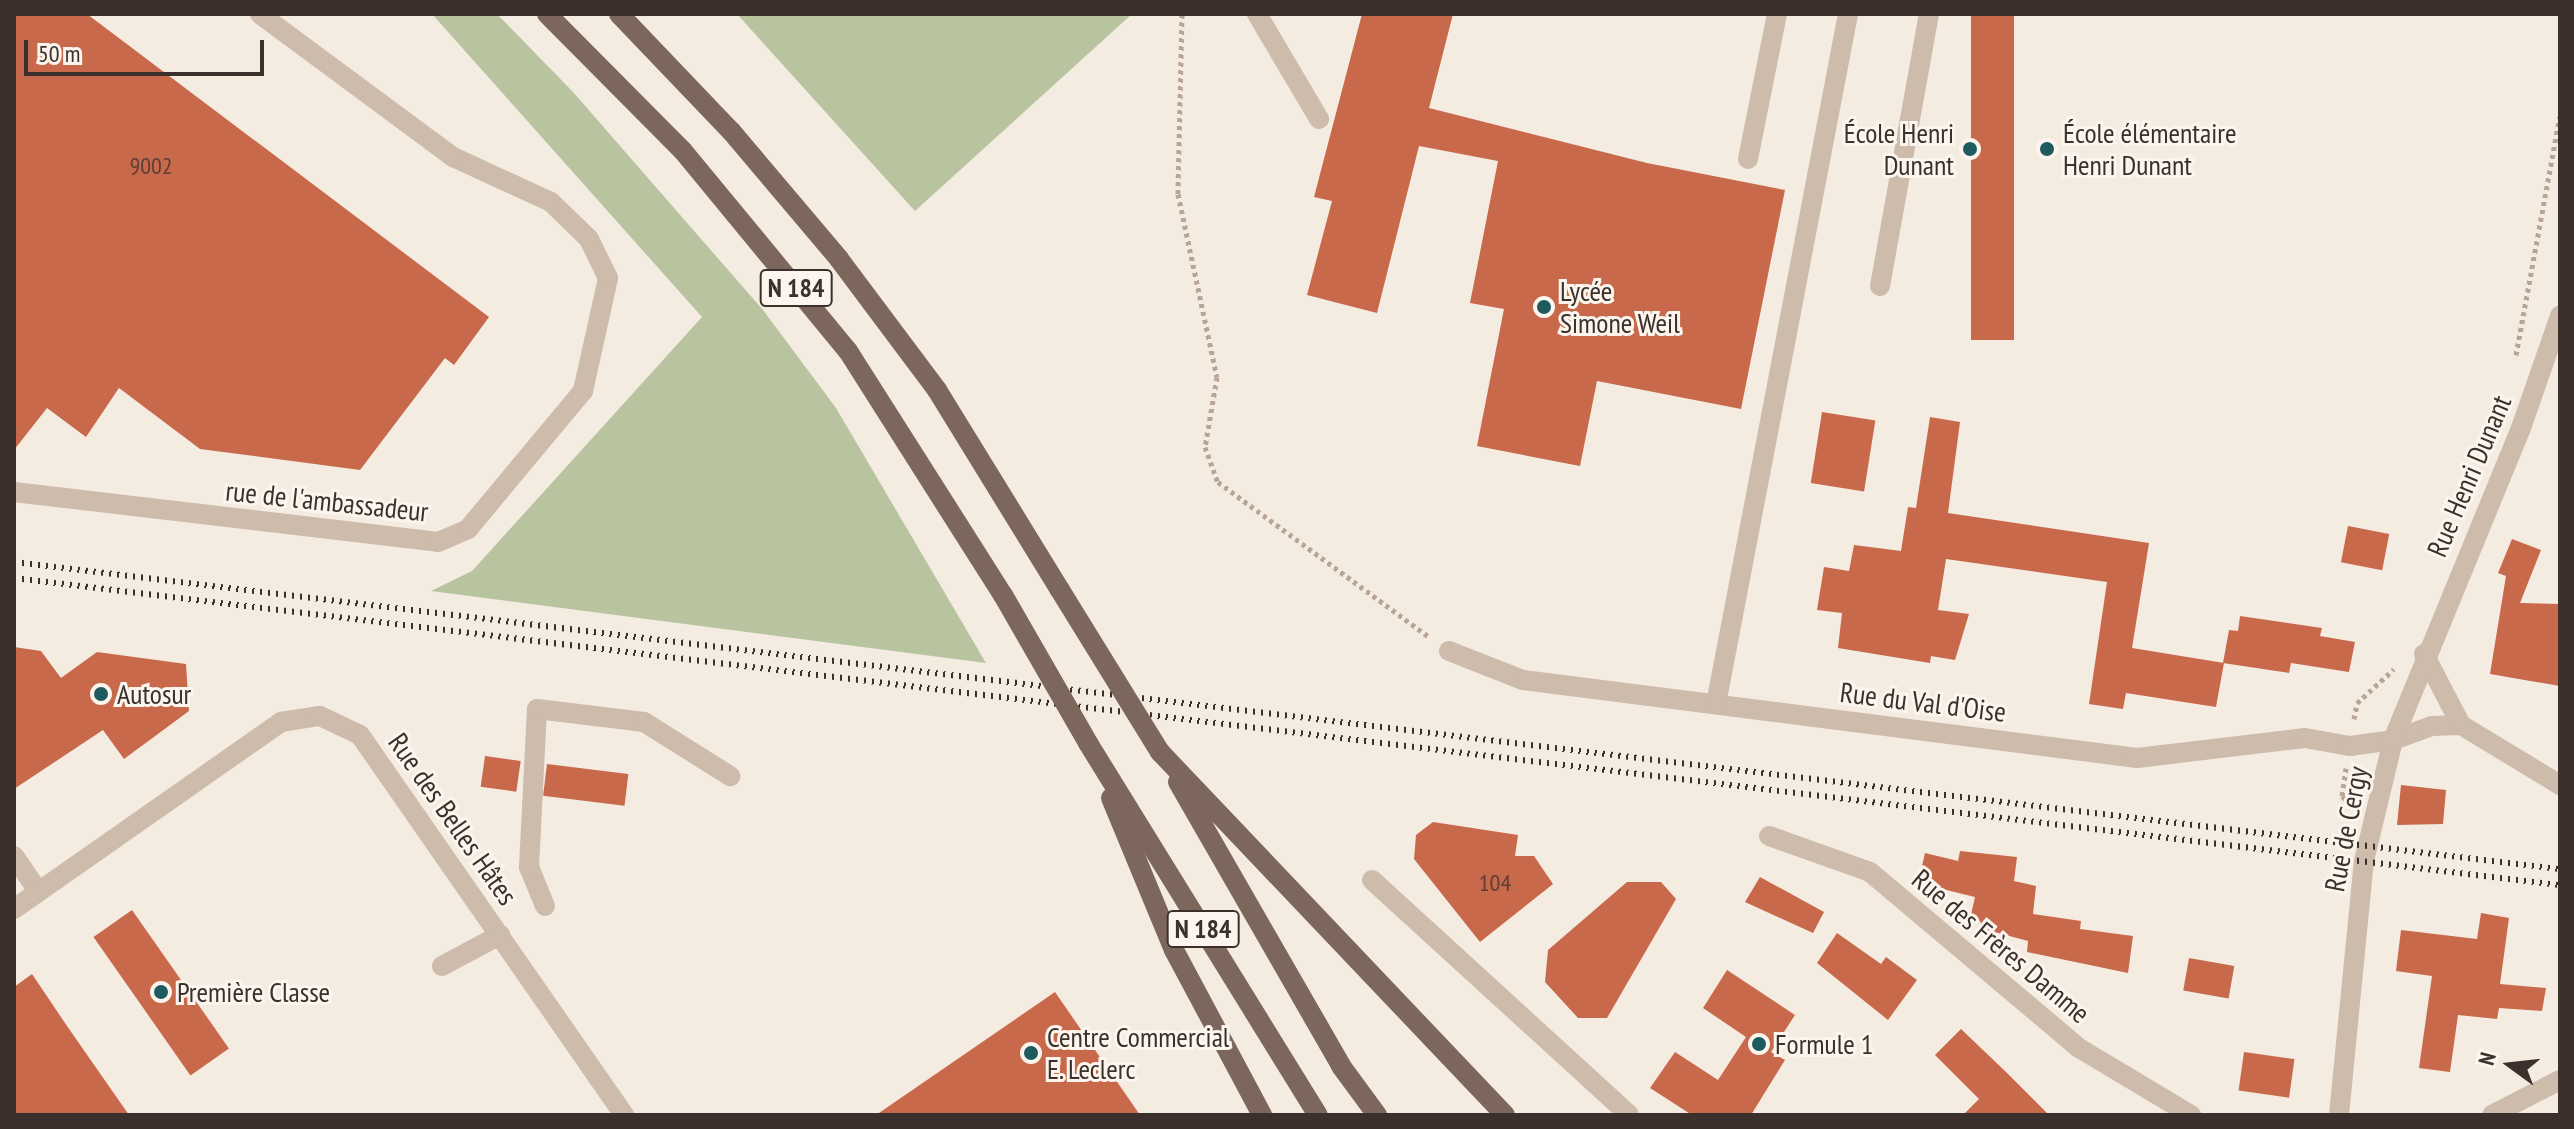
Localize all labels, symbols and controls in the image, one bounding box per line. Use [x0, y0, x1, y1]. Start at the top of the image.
scale bar [28, 24, 268, 74]
text: 50 m [38, 38, 80, 69]
place label: École Henri Dunant [1844, 116, 1954, 182]
place label: École élémentaire Henri Dunant [2063, 116, 2237, 182]
marker: École Henri Dunant [1961, 140, 1979, 158]
marker: École élémentaire Henri Dunant [2038, 140, 2056, 158]
house number: 9002 [129, 152, 173, 180]
road number: N 184 [758, 266, 834, 310]
place label: Lycée Simone Weil [1560, 274, 1680, 340]
marker: Lycée Simone Weil [1535, 298, 1553, 316]
street label: Rue Henri Dunant [2420, 390, 2518, 562]
street label: rue de l'ambassadeur [224, 474, 430, 528]
street label: Rue du Val d'Oise [1838, 675, 2008, 729]
place label: Autosur [117, 677, 191, 711]
marker: Autosur [92, 685, 110, 703]
street label: Rue des Belles Hâtes [381, 727, 525, 911]
street label: Rue de Cergy [2317, 764, 2375, 894]
street label: Rue des Frères Damme [1905, 862, 2097, 1030]
house number: 104 [1479, 869, 1511, 897]
road number: N 184 [1165, 907, 1241, 951]
place label: Première Classe [177, 975, 330, 1009]
marker: Première Classe [152, 983, 170, 1001]
place label: Centre Commercial E. Leclerc [1047, 1020, 1229, 1086]
north arrow [2470, 1025, 2550, 1105]
place label: Formule 1 [1775, 1027, 1873, 1061]
marker: Formule 1 [1750, 1035, 1768, 1053]
marker: Centre Commercial E. Leclerc [1022, 1044, 1040, 1062]
text: N [2472, 1049, 2502, 1068]

